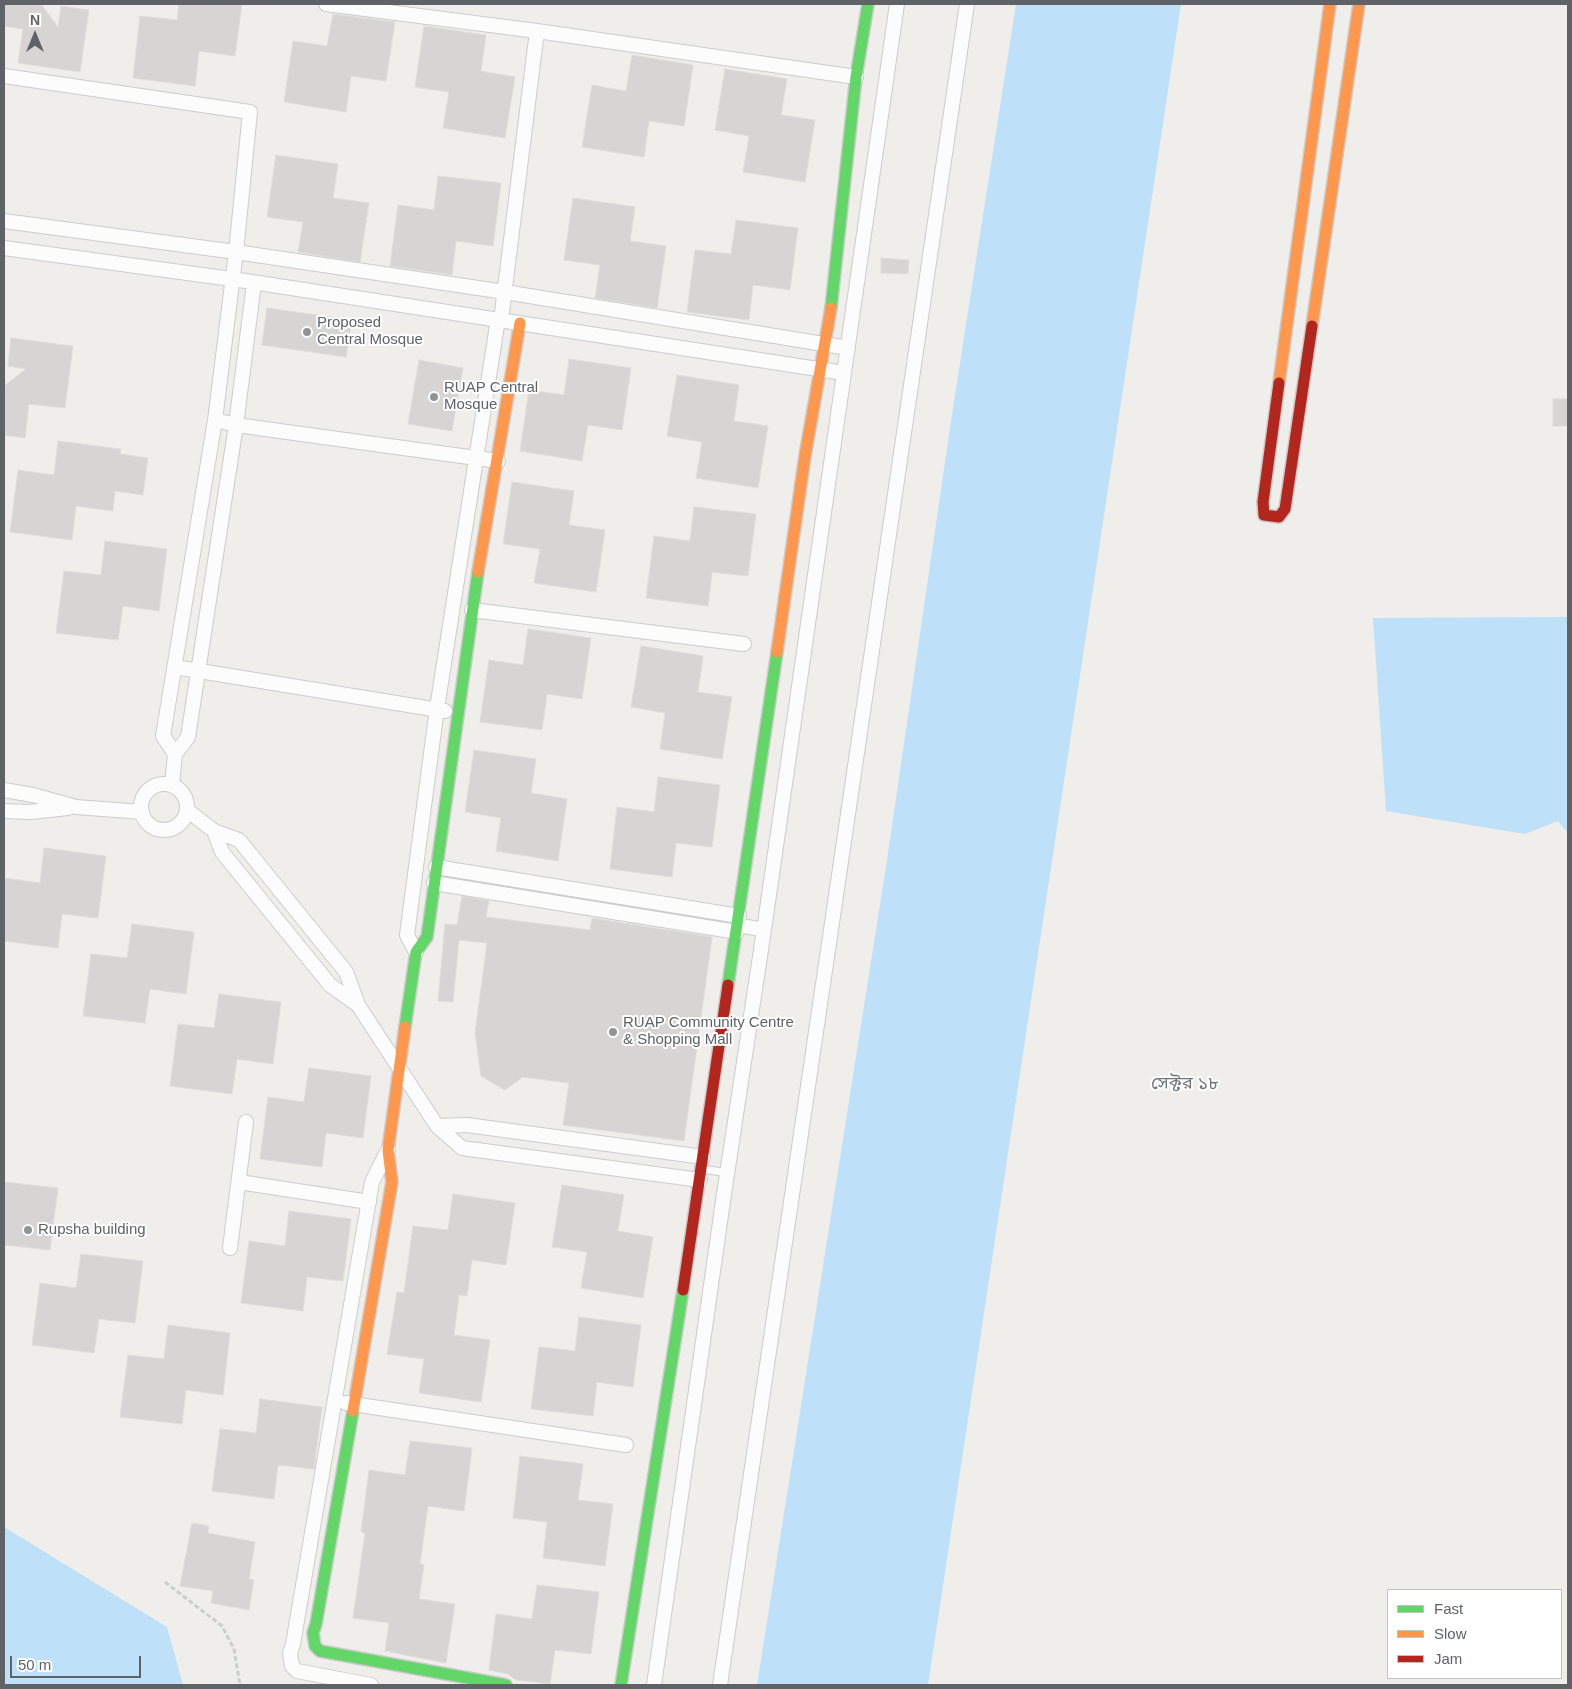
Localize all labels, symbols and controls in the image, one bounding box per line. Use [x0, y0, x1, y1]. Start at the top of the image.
north arrow [10, 10, 60, 60]
text: N [30, 12, 40, 28]
place label: Proposed Central Mosque [317, 314, 423, 349]
marker: Proposed Central Mosque [301, 326, 313, 338]
place label: RUAP Central Mosque [444, 379, 538, 414]
marker: RUAP Central Mosque [428, 391, 440, 403]
place label: RUAP Community Centre & Shopping Mall [623, 1014, 794, 1049]
marker: RUAP Community Centre & Shopping Mall [607, 1026, 619, 1038]
district label: সেক্টর ১৮ [1151, 1073, 1219, 1095]
place label: Rupsha building [38, 1221, 146, 1239]
marker: Rupsha building [22, 1224, 34, 1236]
legend [1387, 1589, 1562, 1679]
text: Fast [1434, 1600, 1463, 1617]
text: Slow [1434, 1625, 1467, 1642]
scale bar [12, 1646, 144, 1678]
text: Jam [1434, 1650, 1462, 1667]
text: 50 m [18, 1656, 51, 1673]

